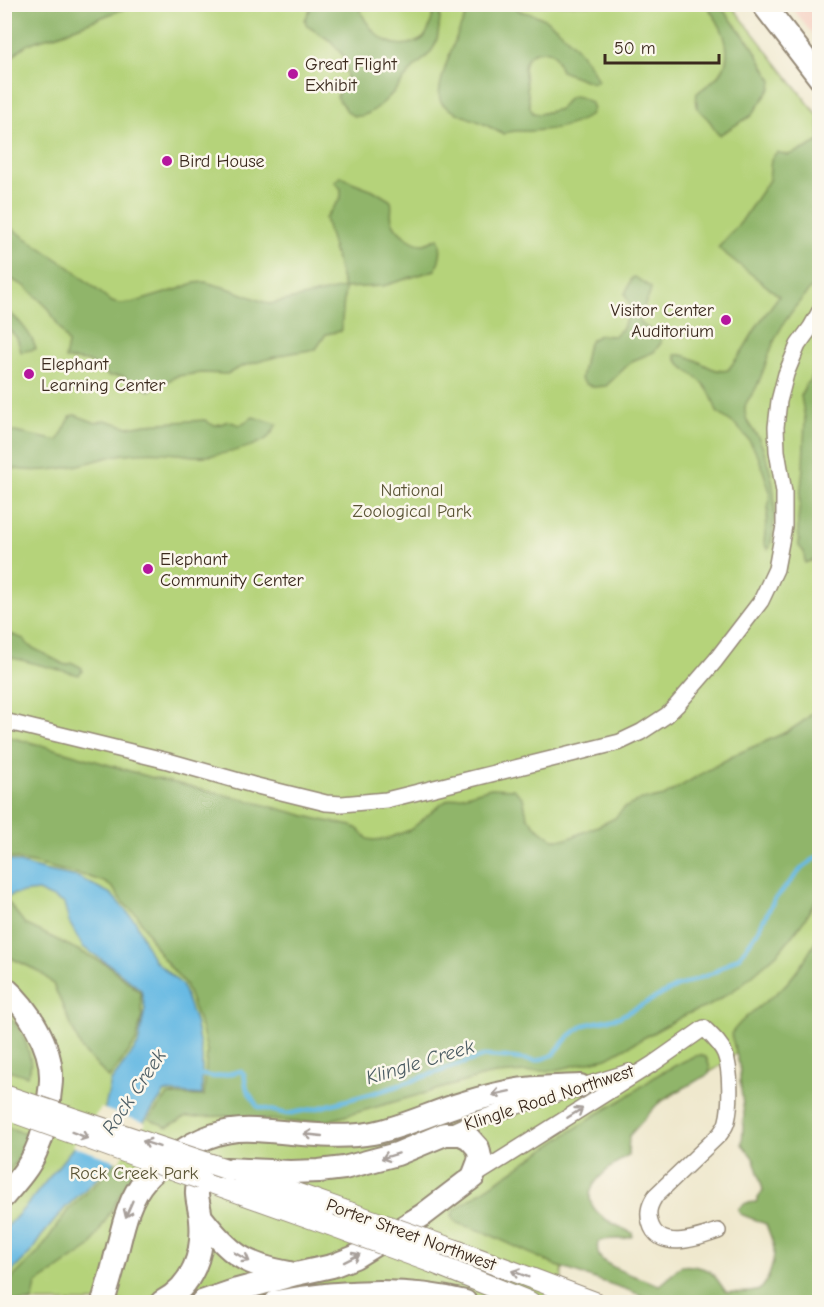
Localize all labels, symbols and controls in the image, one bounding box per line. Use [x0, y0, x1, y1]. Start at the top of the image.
scale bar [605, 27, 719, 65]
text: 50 m [614, 38, 656, 59]
place label: Great Flight Exhibit [305, 54, 398, 96]
marker: Great Flight Exhibit [286, 67, 300, 81]
place label: Bird House [179, 151, 265, 172]
marker: Bird House [160, 154, 174, 168]
place label: Visitor Center Auditorium [611, 300, 715, 342]
marker: Visitor Center Auditorium [719, 313, 733, 327]
place label: Elephant Learning Center [41, 354, 166, 396]
marker: Elephant Learning Center [22, 367, 36, 381]
park label: National Zoological Park [353, 480, 472, 522]
place label: Elephant Community Center [160, 549, 304, 591]
marker: Elephant Community Center [141, 562, 155, 576]
water label: Klingle Creek [363, 1035, 477, 1089]
water label: Rock Creek [97, 1045, 171, 1139]
street label: Klingle Road Northwest [462, 1060, 637, 1135]
one-way arrow [492, 1088, 512, 1099]
one-way arrow [567, 1106, 584, 1119]
one-way arrow [303, 1129, 323, 1140]
one-way arrow [70, 1131, 88, 1142]
one-way arrow [142, 1138, 161, 1149]
one-way arrow [381, 1151, 400, 1162]
park label: Rock Creek Park [70, 1163, 199, 1184]
street label: Porter Street Northwest [323, 1194, 500, 1276]
one-way arrow [123, 1199, 134, 1218]
one-way arrow [233, 1251, 250, 1263]
one-way arrow [342, 1252, 360, 1263]
one-way arrow [511, 1268, 530, 1279]

